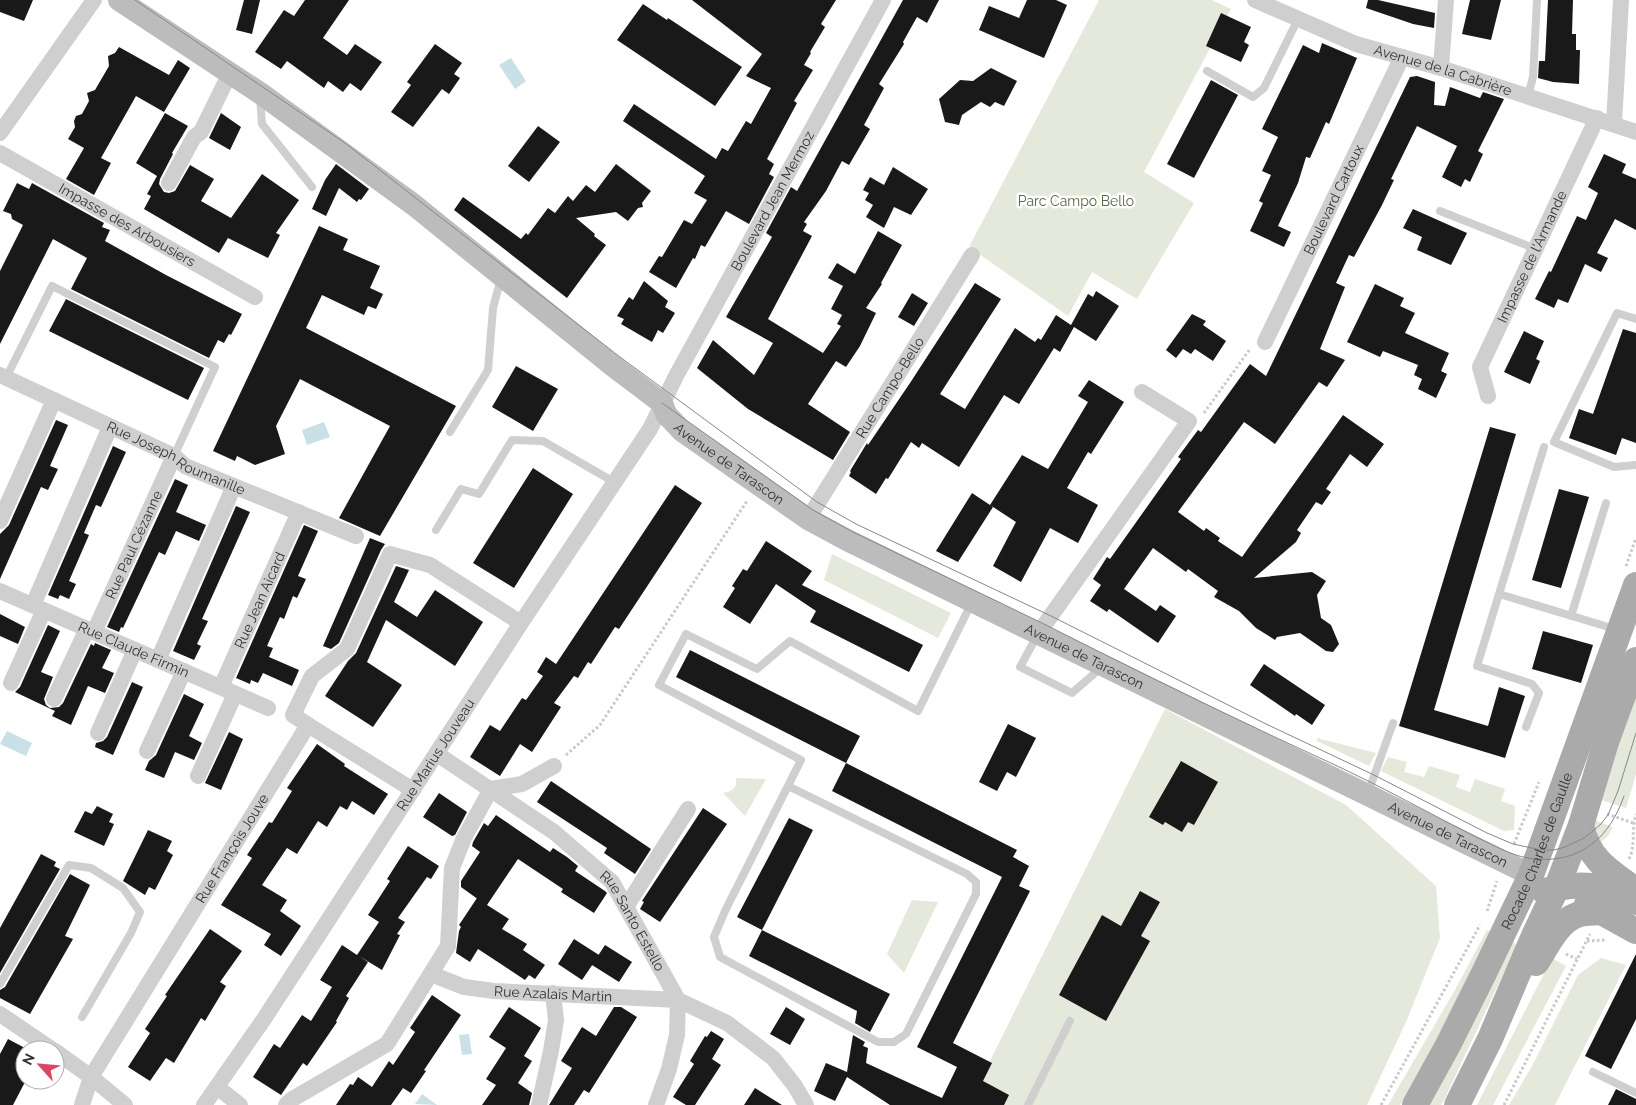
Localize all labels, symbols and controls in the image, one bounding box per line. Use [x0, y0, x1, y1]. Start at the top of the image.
street label: Avenue de la Cabrière [1372, 42, 1514, 99]
street label: Boulevard Jean Mermoz [728, 128, 817, 273]
street label: Boulevard Cartoux [1300, 142, 1367, 257]
street label: Impasse des Arbousiers [56, 180, 198, 270]
street label: Impasse de l'Armande [1494, 188, 1570, 325]
park label: Parc Campo Bello [1018, 193, 1134, 209]
street label: Rue Campo-Bello [852, 334, 927, 441]
street label: Rue Joseph Roumanille [104, 418, 248, 498]
street label: Avenue de Tarascon [671, 419, 787, 508]
street label: Rue Paul Cézanne [102, 488, 165, 601]
street label: Rue Jean Aicard [231, 550, 288, 651]
street label: Rue Claude Firmin [76, 618, 192, 681]
street label: Avenue de Tarascon [1022, 620, 1147, 692]
street label: Rue Marius Jouveau [393, 696, 478, 814]
street label: Rocade Charles de Gaulle [1498, 770, 1575, 932]
street label: Rue François Jouve [192, 791, 272, 906]
street label: Avenue de Tarascon [1386, 798, 1510, 870]
street label: Rue Santo Estello [597, 867, 668, 974]
street label: Rue Azalais Martin [494, 983, 613, 1005]
north arrow [15, 1040, 65, 1090]
text: N [19, 1051, 38, 1067]

